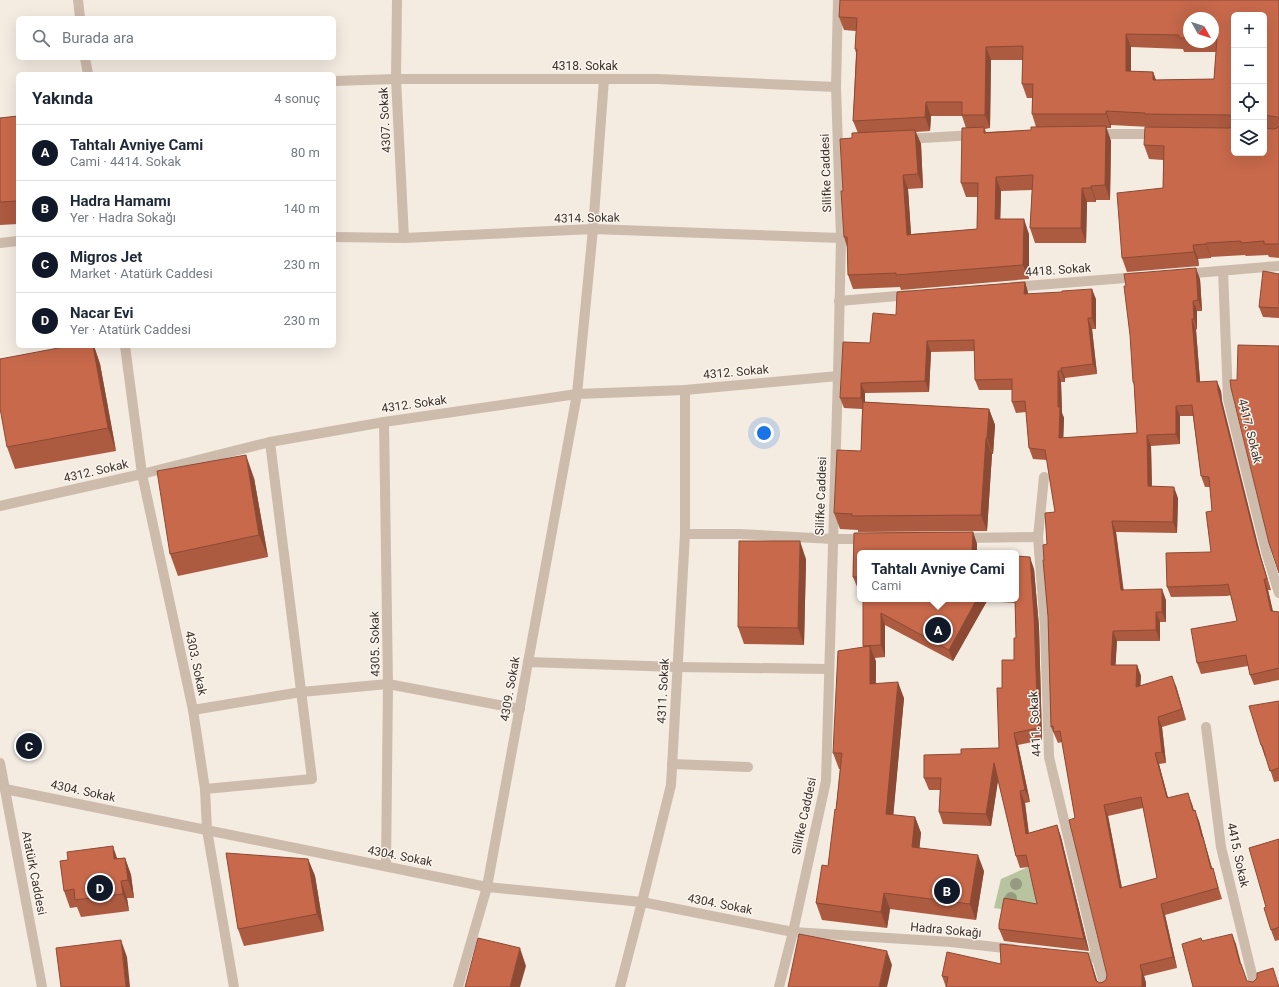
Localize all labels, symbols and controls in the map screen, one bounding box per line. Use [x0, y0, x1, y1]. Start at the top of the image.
north arrow [1183, 12, 1219, 48]
map controls [1231, 12, 1267, 156]
button: + [1231, 12, 1267, 48]
search box [16, 16, 336, 60]
icon: search [30, 27, 52, 49]
text: Burada ara [62, 29, 134, 47]
button: − [1231, 48, 1267, 84]
street label: 4318. Sokak [552, 59, 619, 73]
button: locate [1231, 84, 1267, 120]
street label: 4307. Sokak [376, 86, 394, 153]
text: Yakında [32, 88, 93, 108]
text: 4 sonuç [274, 91, 320, 106]
button: layers [1231, 120, 1267, 156]
street label: Silifke Caddesi [818, 133, 834, 213]
text: Tahtalı Avniye Cami [70, 136, 203, 154]
text: A [41, 145, 49, 160]
text: 80 m [291, 145, 320, 160]
text: Cami · 4414. Sokak [70, 154, 181, 169]
text: Hadra Hamamı [70, 192, 171, 210]
text: B [41, 201, 49, 216]
text: 140 m [283, 201, 320, 216]
text: Yer · Hadra Sokağı [70, 210, 176, 225]
street label: 4314. Sokak [554, 210, 621, 226]
text: Migros Jet [70, 248, 142, 266]
text: C [41, 257, 49, 272]
text: 230 m [283, 257, 320, 272]
street label: 4418. Sokak [1025, 261, 1092, 279]
text: Market · Atatürk Caddesi [70, 266, 213, 281]
text: Nacar Evi [70, 304, 134, 322]
text: D [41, 313, 49, 328]
text: 230 m [283, 313, 320, 328]
text: Yer · Atatürk Caddesi [70, 322, 191, 337]
street label: 4312. Sokak [703, 362, 770, 382]
street label: 4312. Sokak [380, 392, 448, 416]
street label: 4417. Sokak [1235, 397, 1265, 465]
your location [754, 423, 774, 443]
street label: Silifke Caddesi [813, 456, 829, 536]
street label: 4312. Sokak [62, 457, 131, 485]
popup [857, 550, 1019, 602]
text: Tahtalı Avniye Cami [871, 560, 1005, 578]
text: Cami [871, 578, 901, 593]
street label: 4305. Sokak [367, 610, 383, 677]
pin: A [925, 615, 951, 645]
street label: 4303. Sokak [182, 629, 210, 698]
street label: 4309. Sokak [497, 654, 523, 723]
street label: 4311. Sokak [654, 657, 672, 724]
street label: 4411. Sokak [1026, 690, 1044, 757]
pin: C [16, 731, 42, 761]
street label: Silifke Caddesi [789, 776, 819, 856]
street label: 4304. Sokak [49, 777, 118, 805]
street label: 4415. Sokak [1224, 821, 1252, 890]
street label: Atatürk Caddesi [19, 830, 49, 916]
street label: 4304. Sokak [366, 843, 435, 869]
pin: D [87, 873, 113, 903]
pin: B [934, 876, 960, 906]
street label: 4304. Sokak [686, 891, 755, 917]
street label: Hadra Sokağı [910, 920, 982, 940]

